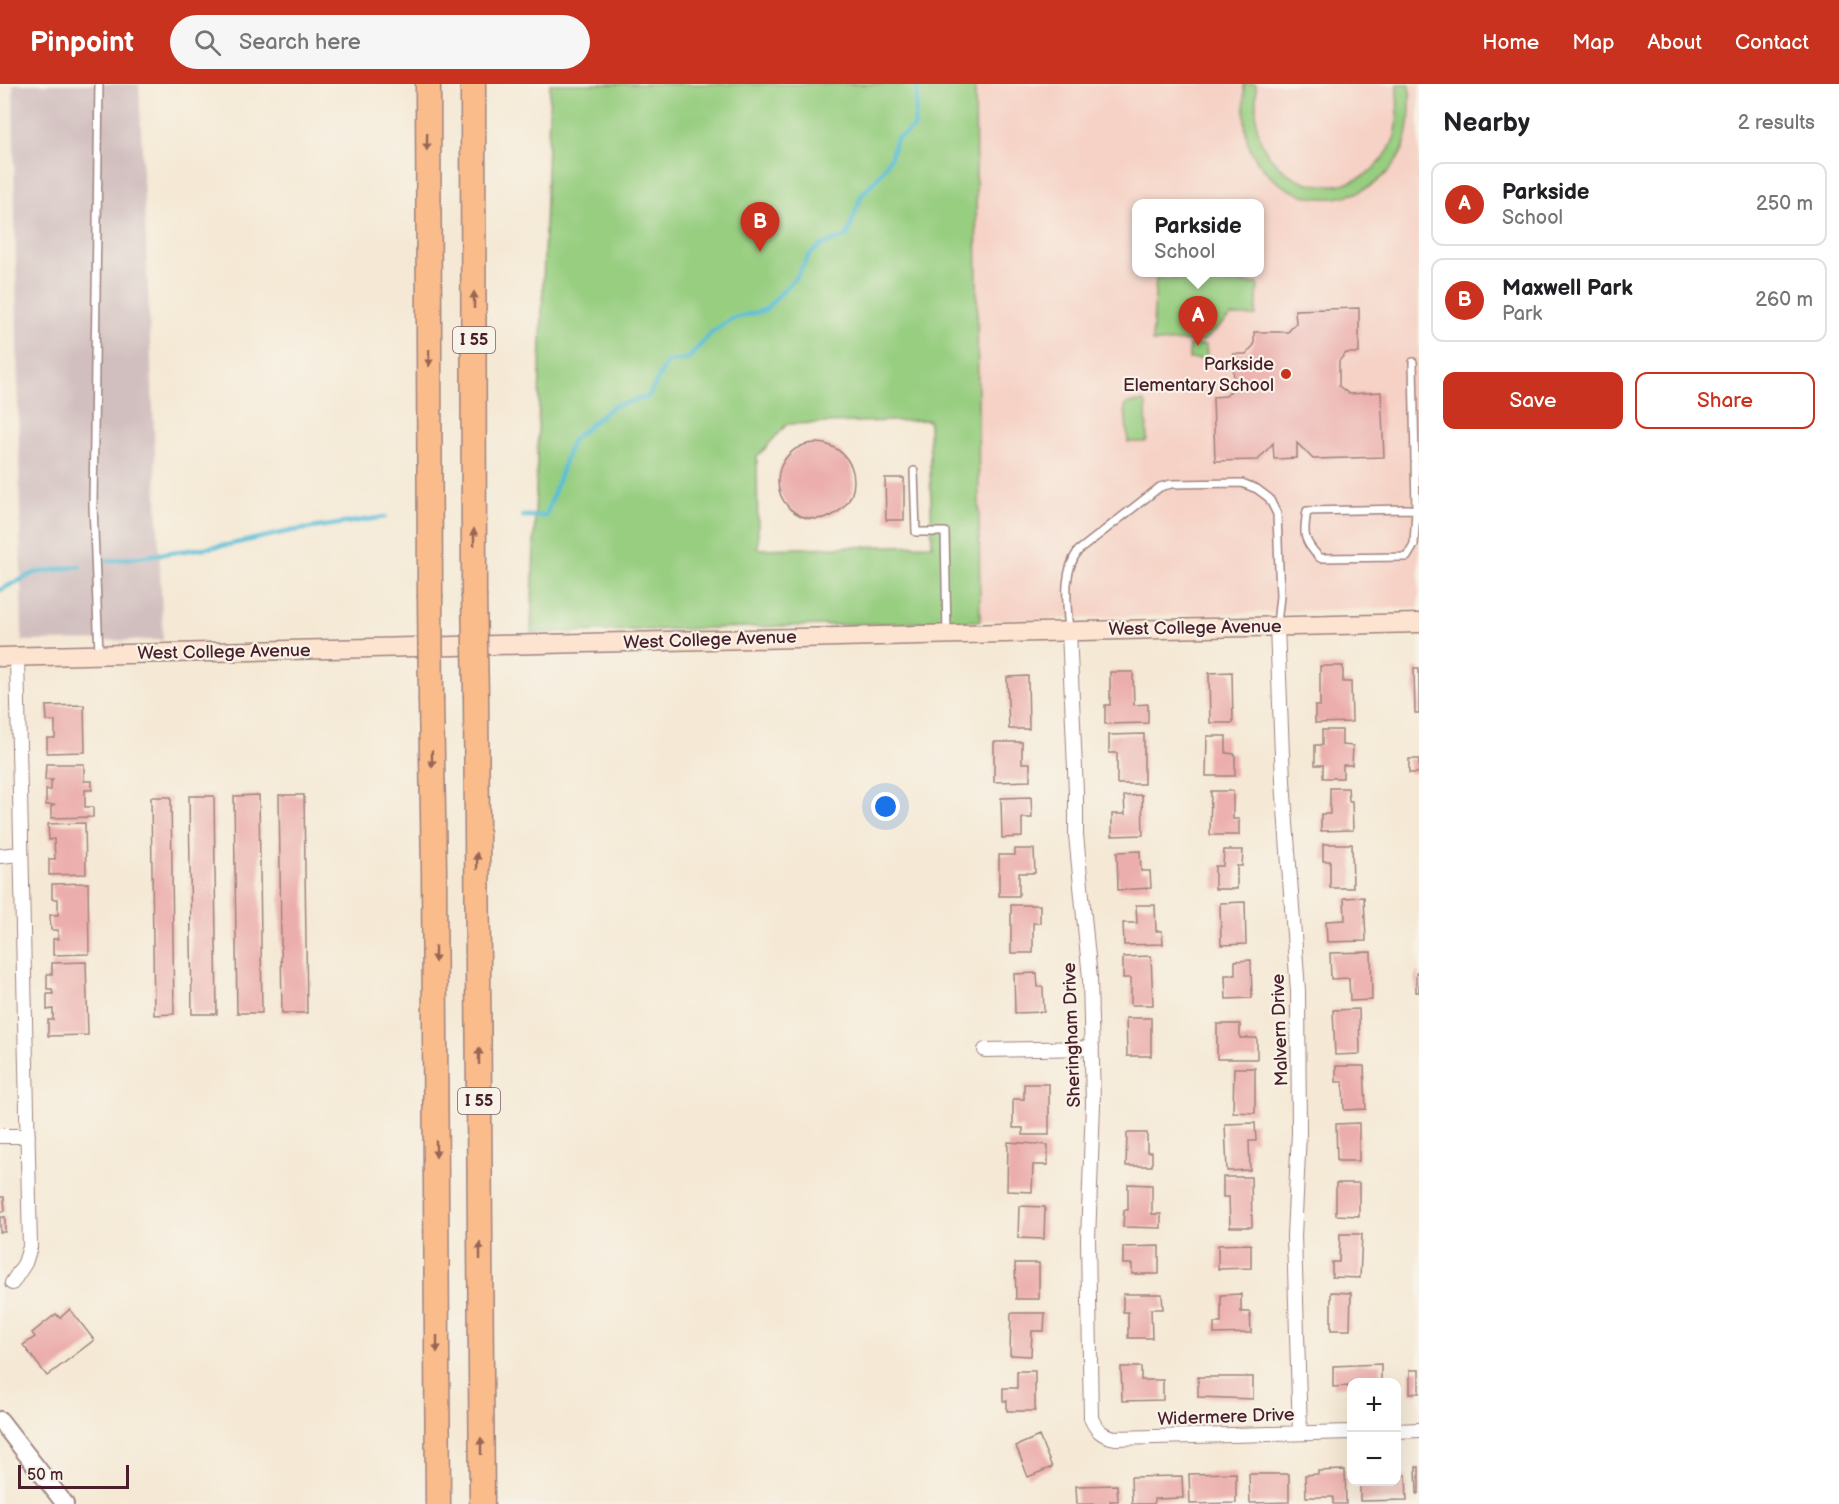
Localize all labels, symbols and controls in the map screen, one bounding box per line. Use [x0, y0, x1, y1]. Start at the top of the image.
search box [170, 15, 590, 69]
text: Pinpoint [30, 26, 134, 59]
icon: search [191, 26, 224, 59]
text: Search here [239, 29, 361, 56]
text: Home [1482, 30, 1539, 55]
text: Map [1572, 30, 1614, 55]
text: About [1647, 30, 1702, 55]
text: Contact [1735, 30, 1809, 55]
text: Nearby [1443, 108, 1530, 139]
text: 2 results [1738, 111, 1815, 135]
one-way arrow [422, 133, 432, 152]
text: Parkside [1502, 179, 1589, 206]
text: A [1458, 192, 1471, 216]
text: 250 m [1756, 192, 1813, 216]
popup [1132, 199, 1264, 277]
pin: B [740, 202, 780, 252]
text: School [1502, 206, 1563, 230]
text: Parkside [1154, 213, 1242, 240]
text: School [1154, 240, 1215, 264]
text: Maxwell Park [1502, 275, 1633, 302]
text: B [1457, 288, 1472, 312]
text: 260 m [1755, 288, 1813, 312]
one-way arrow [469, 290, 478, 309]
pin: A [1178, 296, 1218, 346]
text: Park [1502, 302, 1542, 326]
road number: I 55 [453, 327, 495, 353]
one-way arrow [424, 349, 434, 368]
place label: Parkside Elementary School [1123, 354, 1274, 396]
marker: Parkside Elementary School [1279, 367, 1293, 381]
button: Save [1443, 372, 1623, 429]
button: Share [1635, 372, 1815, 429]
one-way arrow [469, 527, 479, 546]
street label: West College Avenue [1108, 616, 1282, 640]
street label: West College Avenue [623, 626, 797, 654]
street label: West College Avenue [137, 640, 311, 664]
one-way arrow [427, 749, 437, 768]
your location [871, 792, 900, 821]
one-way arrow [472, 851, 482, 870]
one-way arrow [430, 944, 440, 963]
street label: Sheringham Drive [1059, 962, 1085, 1108]
street label: Malvern Drive [1268, 973, 1292, 1087]
one-way arrow [474, 1046, 484, 1065]
road number: I 55 [458, 1088, 500, 1114]
one-way arrow [431, 1139, 441, 1158]
one-way arrow [475, 1241, 485, 1260]
one-way arrow [432, 1334, 442, 1353]
map controls [1347, 1378, 1401, 1486]
button: + [1347, 1378, 1401, 1432]
street label: Widermere Drive [1157, 1404, 1295, 1430]
button: − [1347, 1432, 1401, 1486]
one-way arrow [477, 1436, 486, 1455]
scale bar [18, 1462, 129, 1490]
text: 50 m [27, 1466, 63, 1485]

